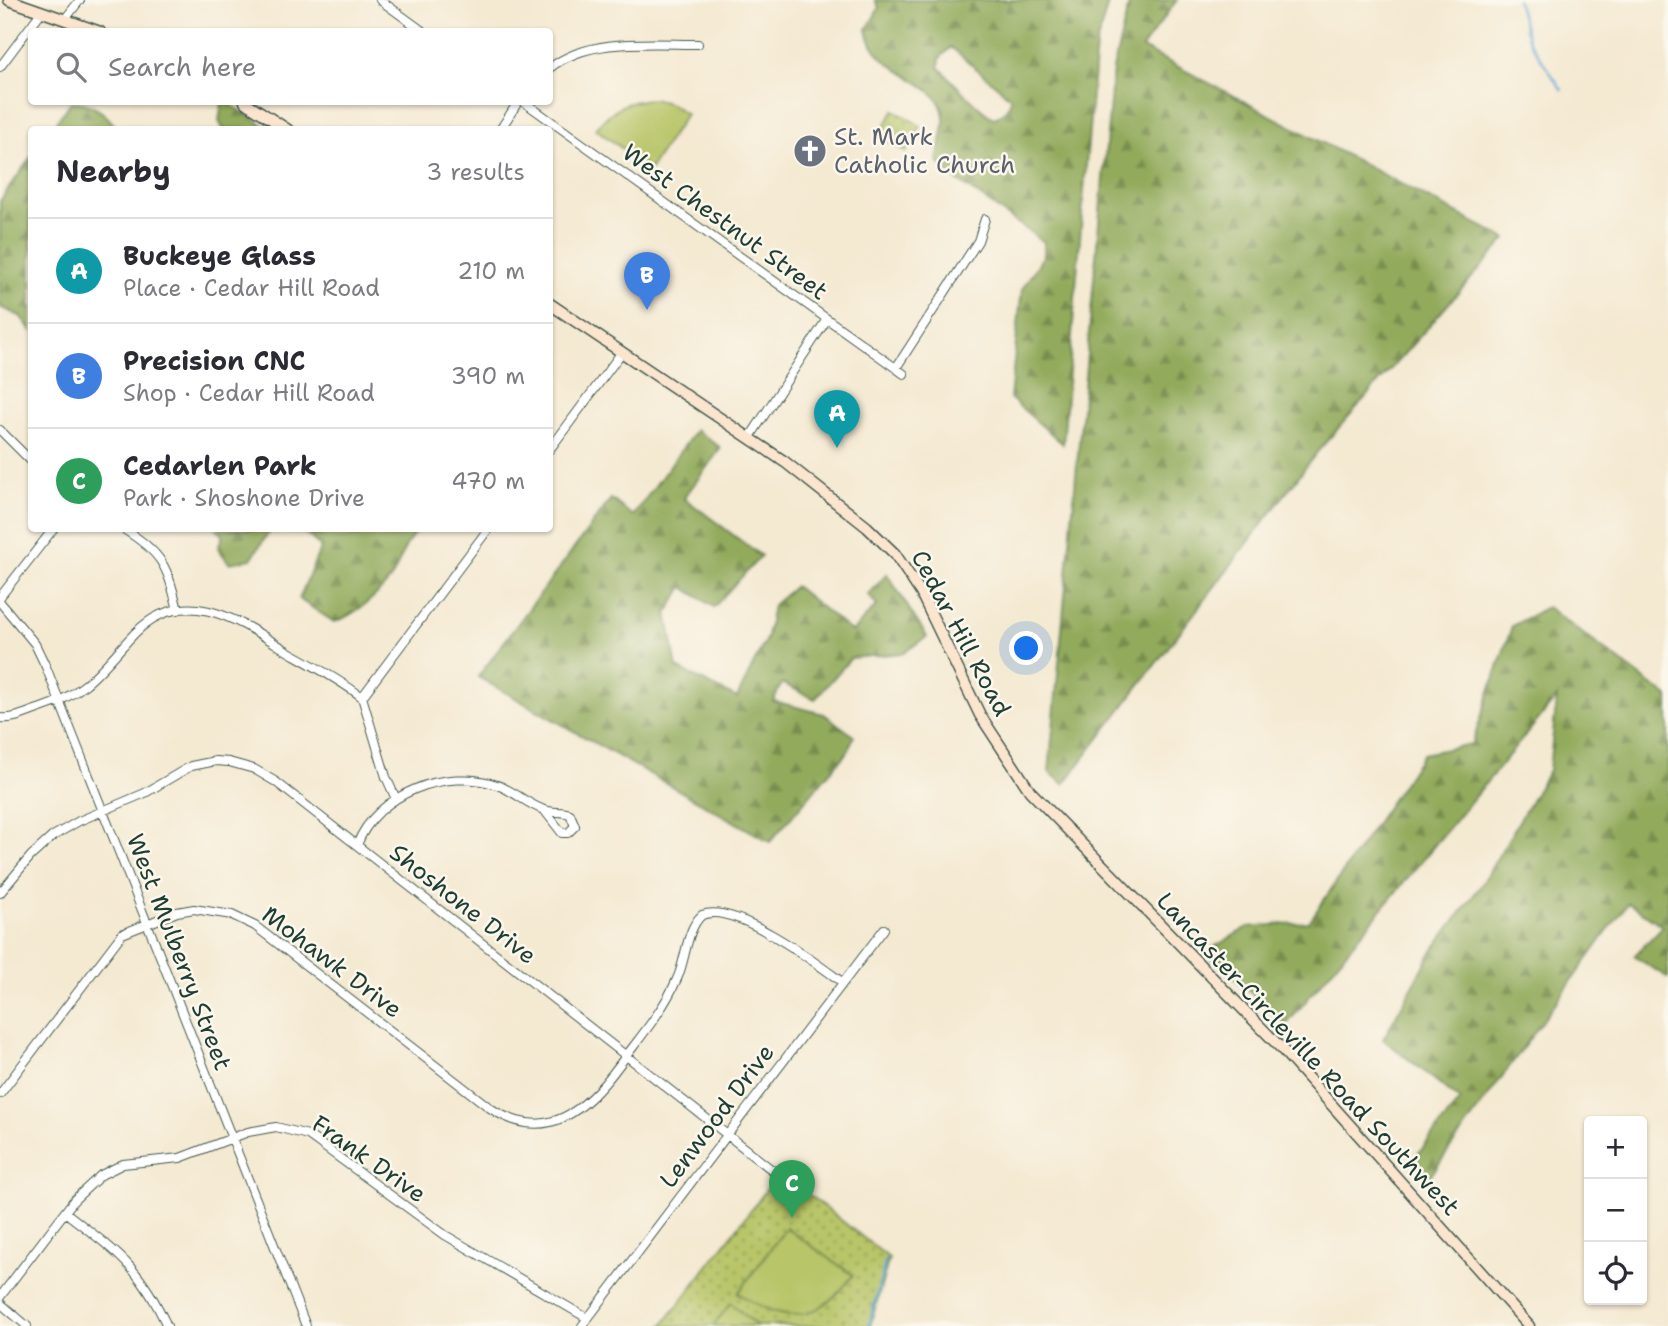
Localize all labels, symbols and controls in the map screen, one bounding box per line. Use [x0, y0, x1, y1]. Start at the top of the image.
search box [28, 28, 553, 105]
icon: search [52, 48, 90, 86]
text: Search here [108, 49, 257, 84]
place label: St. Mark Catholic Church [834, 121, 1015, 181]
church icon: St. Mark Catholic Church [791, 132, 829, 170]
street label: West Chestnut Street [616, 137, 834, 307]
text: Nearby [56, 151, 171, 192]
text: 3 results [426, 157, 525, 187]
text: Buckeye Glass [123, 238, 316, 273]
pin: B [624, 252, 670, 310]
text: A [70, 256, 88, 286]
text: 210 m [457, 256, 525, 286]
text: Place · Cedar Hill Road [123, 273, 380, 303]
text: Precision CNC [123, 343, 305, 378]
text: B [72, 361, 86, 391]
text: 390 m [451, 361, 525, 391]
text: Shop · Cedar Hill Road [123, 378, 375, 408]
pin: A [814, 390, 860, 448]
text: Cedarlen Park [123, 448, 317, 483]
text: C [72, 466, 86, 496]
text: 470 m [451, 466, 525, 496]
text: Park · Shoshone Drive [123, 483, 365, 513]
street label: Cedar Hill Road [904, 544, 1018, 722]
your location [1009, 631, 1043, 665]
street label: West Mulberry Street [119, 829, 239, 1075]
street label: Shoshone Drive [383, 837, 543, 971]
street label: Lancaster-Circleville Road Southwest [1149, 885, 1467, 1223]
street label: Mohawk Drive [255, 899, 409, 1025]
street label: Lenwood Drive [652, 1038, 782, 1194]
street label: Frank Drive [306, 1108, 432, 1210]
map controls [1584, 1116, 1647, 1305]
button: + [1584, 1116, 1647, 1179]
pin: C [769, 1160, 815, 1218]
button: − [1584, 1179, 1647, 1242]
button: locate [1584, 1242, 1647, 1305]

